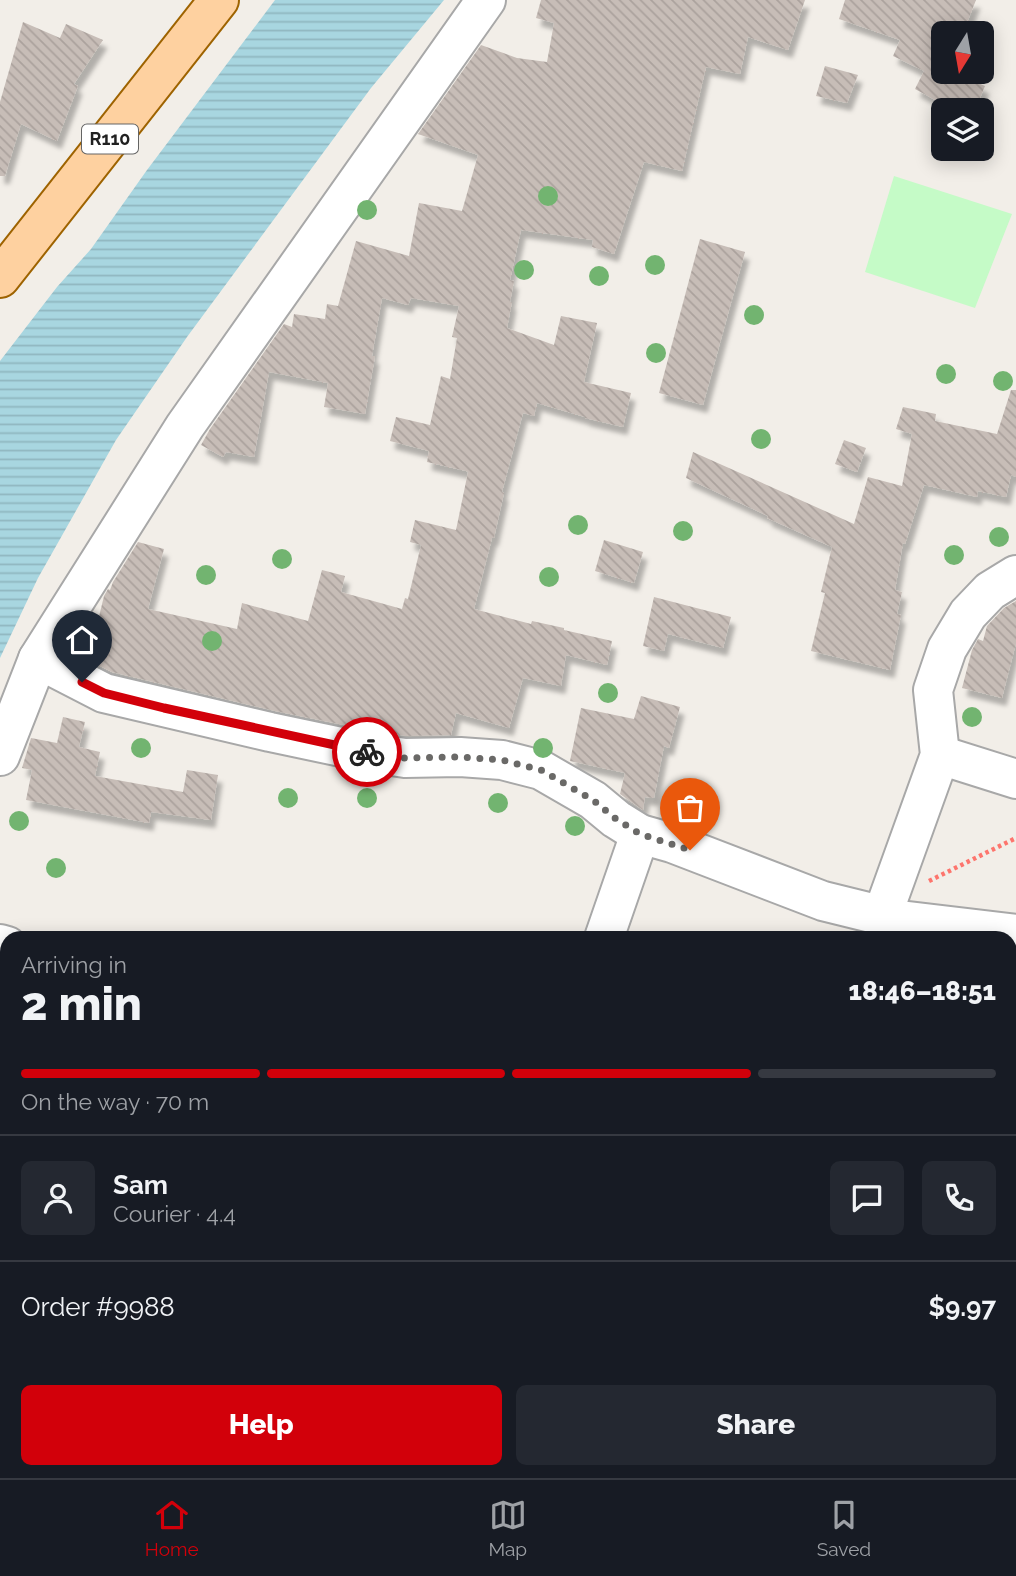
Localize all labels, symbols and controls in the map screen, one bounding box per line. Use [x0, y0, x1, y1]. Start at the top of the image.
north arrow [931, 21, 994, 84]
map controls [931, 21, 994, 161]
button: layers [931, 98, 994, 161]
road number: R110 [82, 124, 138, 154]
pin [52, 610, 112, 682]
icon: home [63, 621, 101, 659]
courier [332, 717, 402, 787]
icon: bike [348, 733, 386, 771]
pin [660, 778, 720, 850]
icon: bag [671, 789, 709, 827]
text: Arriving in [21, 951, 127, 978]
text: 18:46–18:51 [848, 976, 996, 1006]
text: 2 min [21, 977, 142, 1031]
text: On the way · 70 m [21, 1088, 209, 1115]
button: person [21, 1161, 95, 1235]
button: chat [830, 1161, 904, 1235]
button: phone [922, 1161, 996, 1235]
text: Sam [113, 1170, 168, 1200]
text: Courier · 4.4 [113, 1200, 236, 1227]
text: Order #9988 [21, 1292, 175, 1322]
text: $9.97 [928, 1292, 996, 1322]
button: Help [21, 1385, 502, 1465]
button: Share [516, 1385, 996, 1465]
tab: Home [145, 1496, 199, 1560]
tab: Map [488, 1496, 527, 1560]
tab: Saved [817, 1496, 871, 1560]

